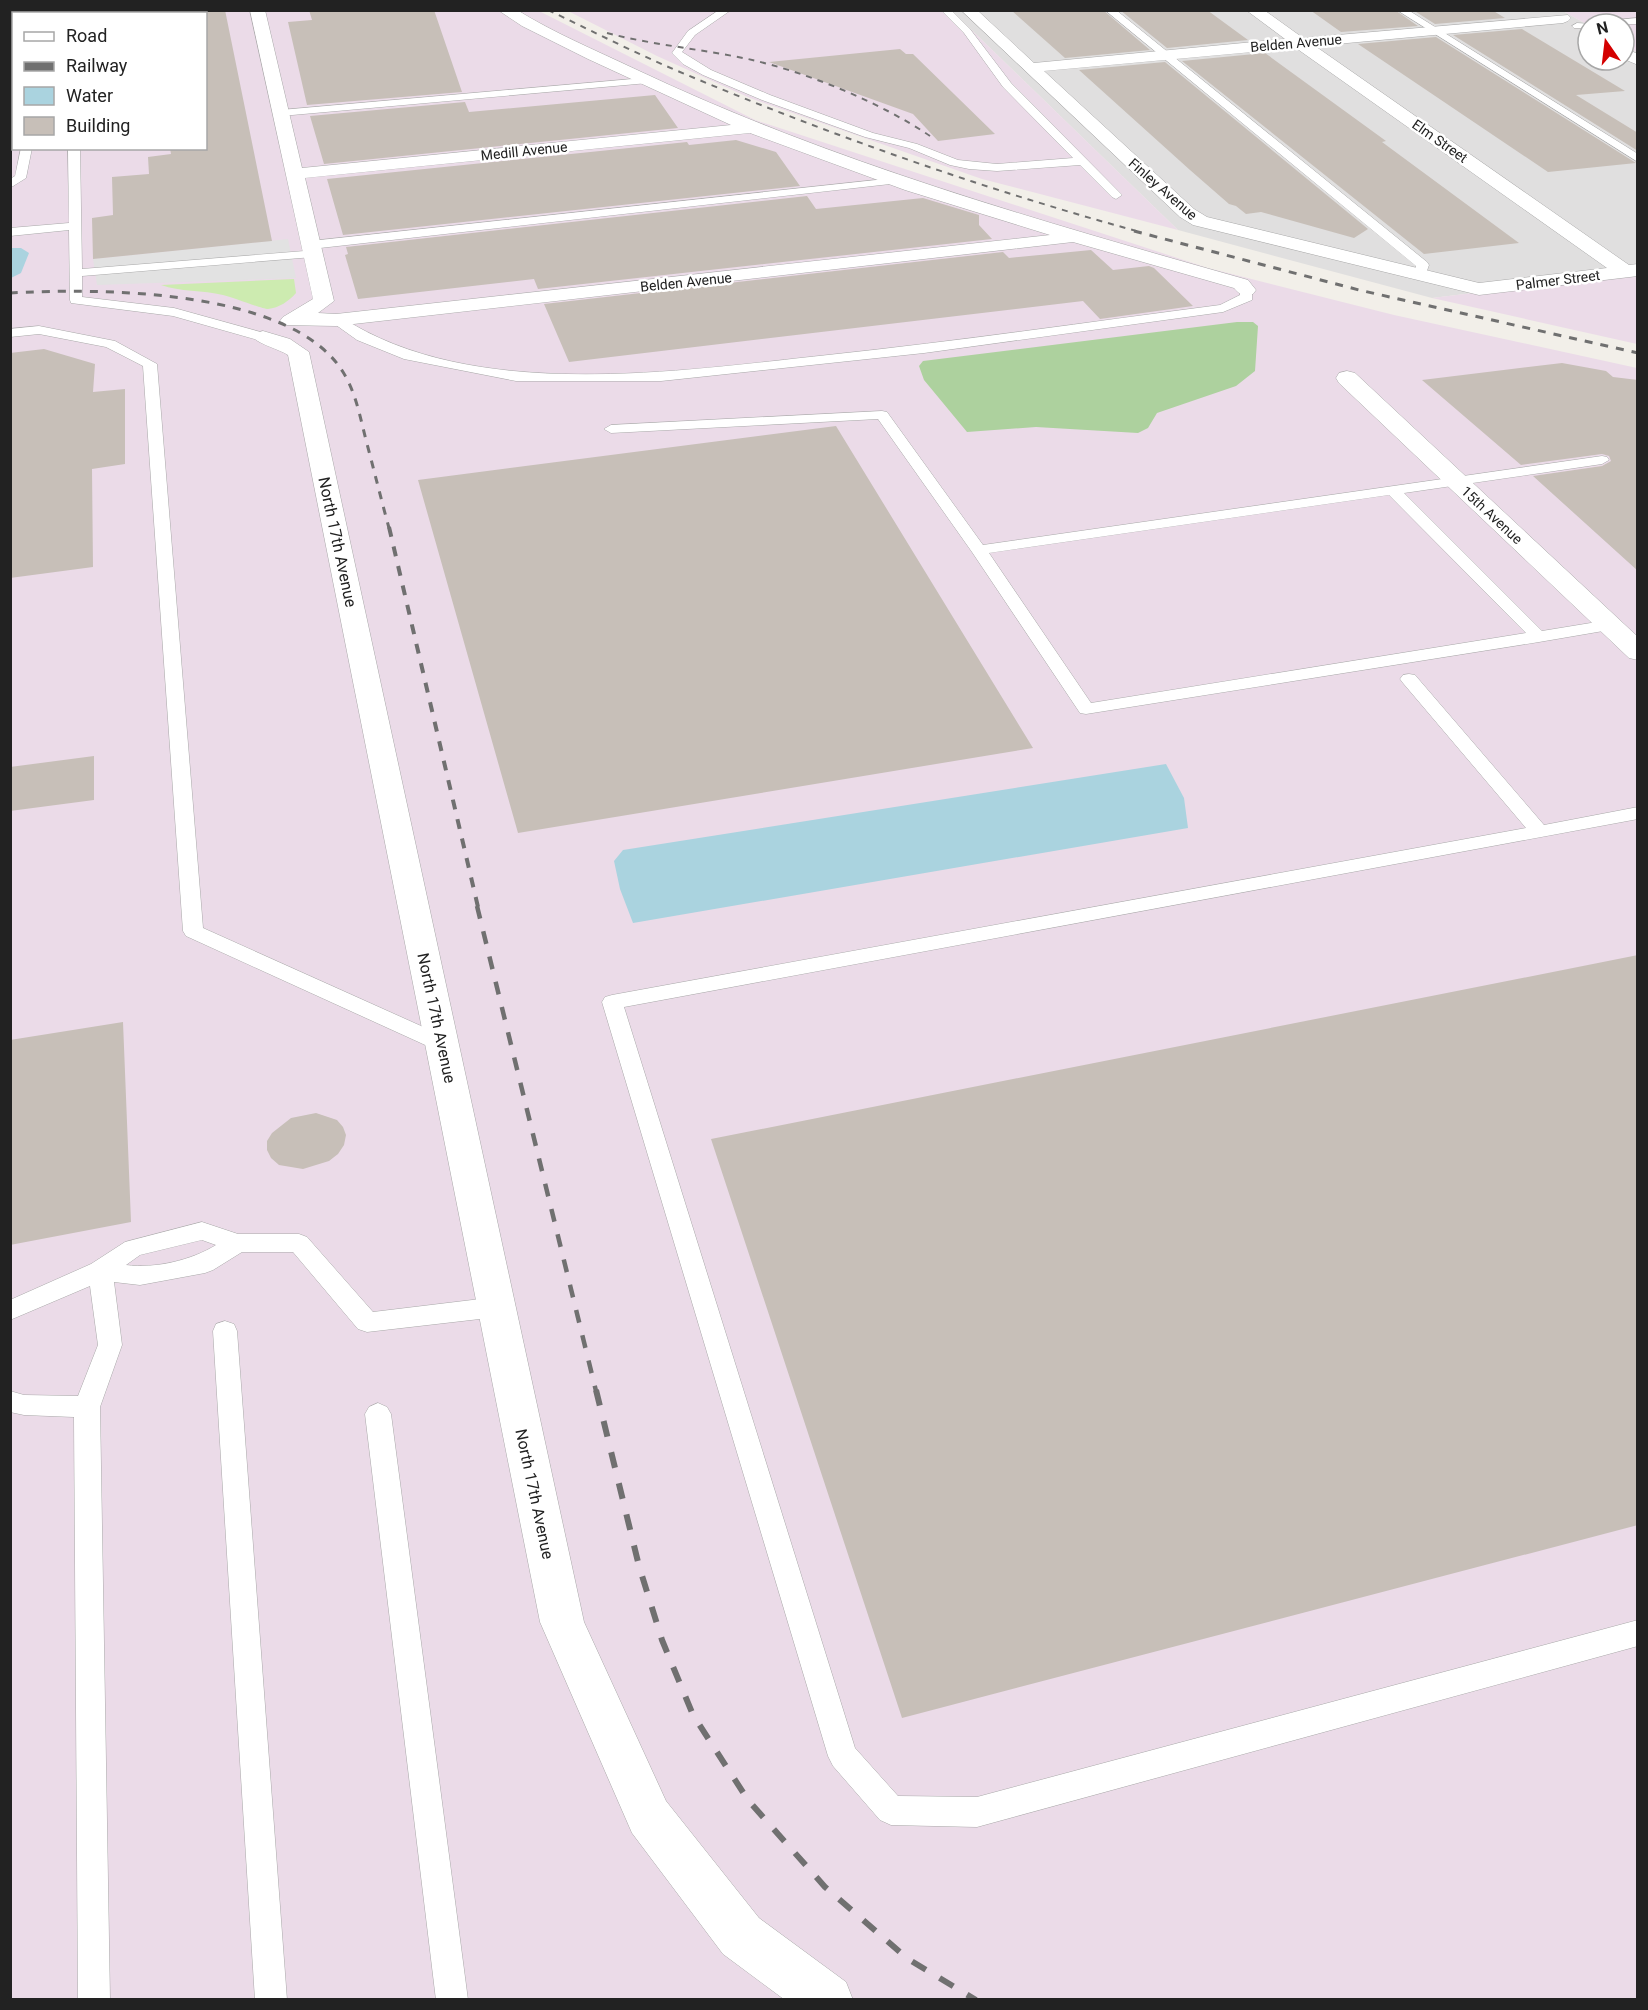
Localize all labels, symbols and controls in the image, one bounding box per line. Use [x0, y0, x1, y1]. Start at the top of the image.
legend [12, 12, 207, 150]
north arrow [1576, 12, 1636, 72]
text: N [1595, 17, 1610, 39]
text: Road [66, 25, 107, 46]
street label: Belden Avenue [1250, 31, 1342, 55]
text: Railway [66, 55, 128, 76]
text: Water [66, 85, 113, 106]
text: Building [66, 115, 130, 136]
street label: Elm Street [1409, 116, 1471, 166]
street label: Medill Avenue [480, 138, 568, 164]
street label: Finley Avenue [1125, 155, 1201, 223]
street label: Palmer Street [1515, 267, 1601, 293]
street label: Belden Avenue [639, 269, 733, 295]
street label: North 17th Avenue [314, 475, 361, 609]
street label: 15th Avenue [1458, 483, 1526, 547]
street label: North 17th Avenue [413, 951, 460, 1085]
street label: North 17th Avenue [511, 1427, 558, 1561]

